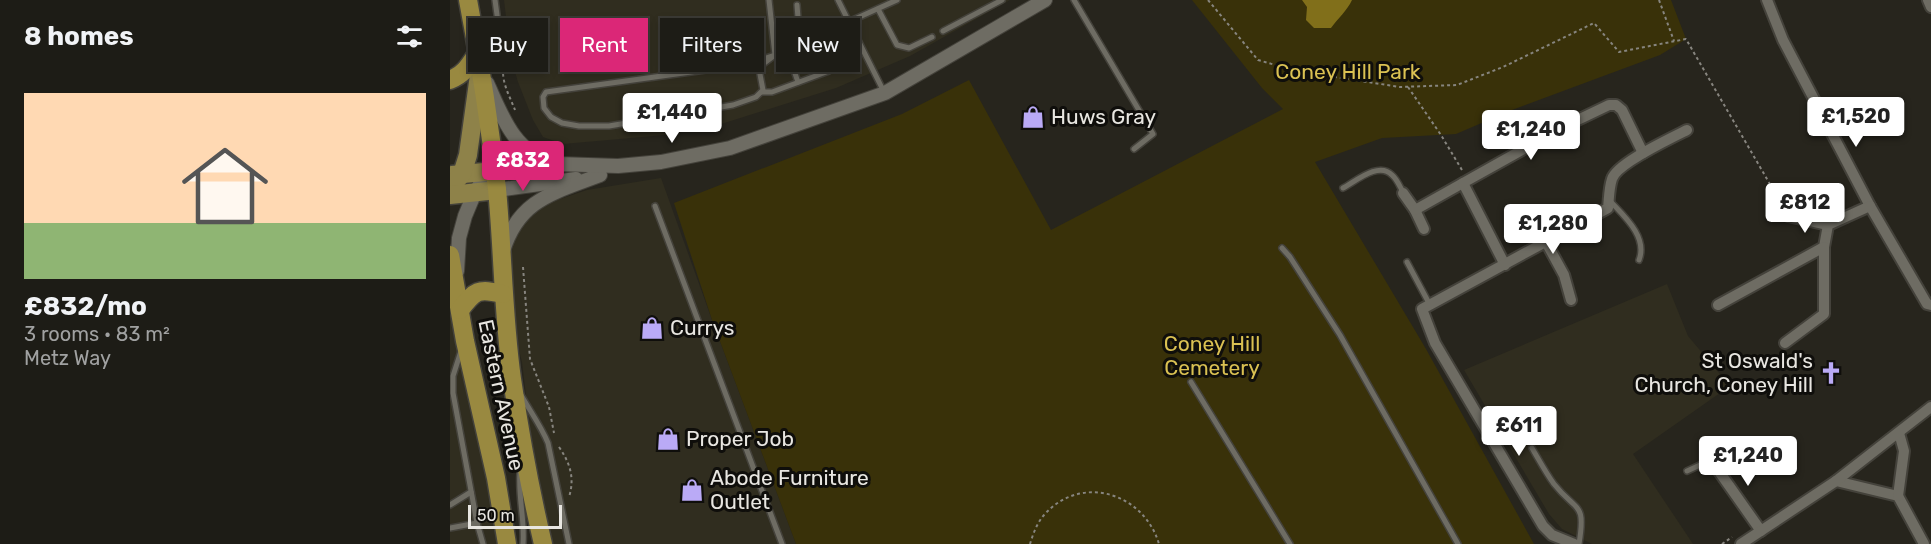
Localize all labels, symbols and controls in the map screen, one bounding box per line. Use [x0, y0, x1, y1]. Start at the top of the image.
chip: Buy [468, 18, 548, 72]
chip: Rent [560, 18, 648, 72]
chip: Filters [660, 18, 764, 72]
chip: New [776, 18, 860, 72]
icon: filters [393, 20, 426, 53]
text: 8 homes [24, 21, 134, 52]
park label: Coney Hill Park [1275, 59, 1421, 84]
pin: £1,440 [623, 93, 721, 144]
pin: £1,520 [1807, 97, 1905, 148]
text: £1,440 [637, 100, 707, 124]
shop icon: Huws Gray [1020, 104, 1046, 130]
place label: Huws Gray [1051, 104, 1157, 129]
text: £1,520 [1821, 104, 1891, 128]
pin: £1,240 [1482, 110, 1580, 161]
text: £1,240 [1496, 117, 1566, 141]
icon: home [171, 132, 279, 240]
pin: £832 [487, 141, 559, 192]
text: £832 [496, 148, 550, 172]
pin: £812 [1769, 183, 1841, 234]
text: £812 [1780, 190, 1830, 214]
pin: £1,280 [1504, 204, 1602, 255]
text: £1,280 [1518, 211, 1588, 235]
text: £832/mo [24, 291, 147, 322]
shop icon: Currys [639, 315, 665, 341]
place label: Currys [670, 315, 735, 340]
street label: Eastern Avenue [473, 317, 530, 473]
text: 3 rooms · 83 m² [24, 322, 170, 346]
park label: Coney Hill Cemetery [1164, 331, 1260, 380]
text: Metz Way [24, 346, 111, 370]
place label: St Oswald's Church, Coney Hill [1634, 348, 1813, 397]
church icon: St Oswald's Church, Coney Hill [1818, 360, 1844, 386]
pin: £611 [1483, 406, 1555, 457]
text: £611 [1496, 413, 1542, 437]
shop icon: Proper Job [655, 426, 681, 452]
place label: Proper Job [686, 426, 794, 451]
pin: £1,240 [1699, 436, 1797, 487]
text: £1,240 [1713, 443, 1783, 467]
place label: Abode Furniture Outlet [710, 465, 869, 514]
shop icon: Abode Furniture Outlet [679, 477, 705, 503]
scale bar [468, 502, 562, 530]
text: 50 m [477, 506, 515, 525]

